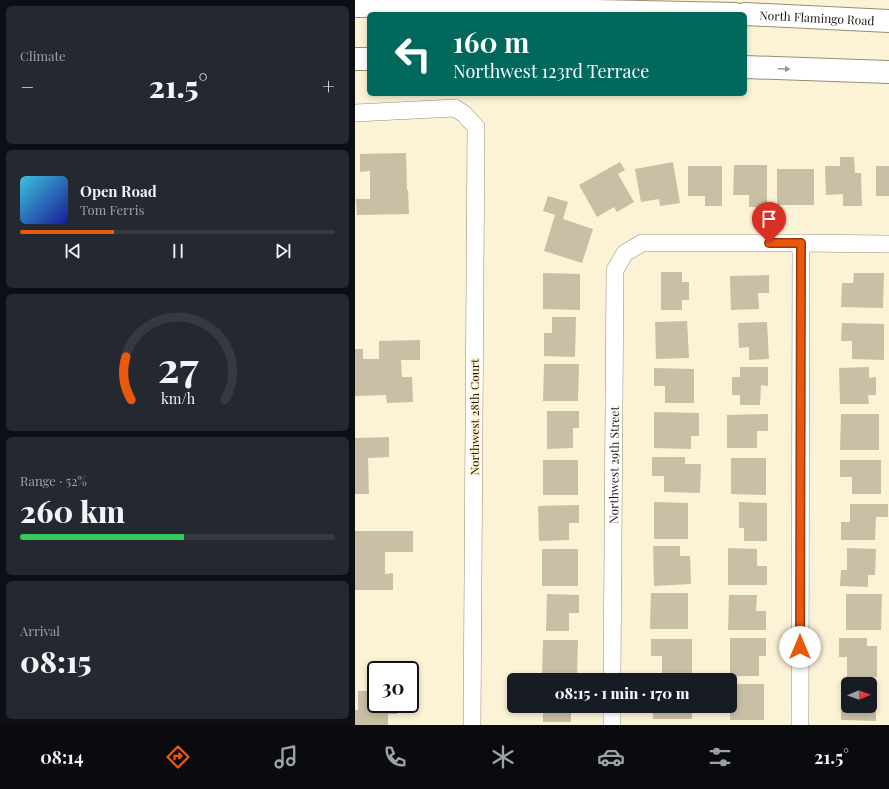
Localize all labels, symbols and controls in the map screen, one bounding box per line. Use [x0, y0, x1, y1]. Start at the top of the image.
street label: North Flamingo Road [759, 7, 875, 28]
text: 160 m [453, 23, 529, 60]
icon: left [387, 28, 439, 80]
text: Climate [20, 47, 66, 64]
text: Northwest 123rd Terrace [453, 59, 649, 83]
one-way arrow [778, 65, 790, 72]
text: 21.5° [149, 66, 208, 106]
text: − [20, 71, 34, 101]
text: + [322, 71, 335, 101]
text: Open Road [80, 181, 157, 201]
text: Tom Ferris [80, 201, 144, 218]
pin [752, 202, 786, 243]
icon: arrive [758, 208, 780, 230]
icon: previous [62, 240, 84, 262]
icon: pause [167, 240, 189, 262]
icon: next [272, 240, 294, 262]
text: 27 [157, 338, 198, 393]
street label: Northwest 28th Court [466, 358, 482, 475]
text: km/h [160, 389, 195, 408]
street label: Northwest 29th Street [605, 405, 622, 524]
text: Range · 52% [20, 472, 87, 489]
text: 260 km [20, 491, 125, 531]
text: Arrival [20, 622, 60, 639]
position arrow [779, 626, 821, 668]
text: 08:15 [20, 641, 91, 681]
speed limit sign: 30 [367, 661, 419, 713]
north arrow [841, 677, 877, 713]
map controls [841, 677, 877, 713]
text: 08:15 · 1 min · 170 m [555, 683, 689, 703]
icon: directions [164, 743, 192, 771]
icon: music [272, 743, 300, 771]
icon: phone [381, 743, 409, 771]
icon: climate [489, 743, 517, 771]
icon: car [597, 743, 625, 771]
icon: filters [706, 743, 734, 771]
text: 08:14 [40, 745, 84, 769]
text: 21.5° [814, 745, 849, 769]

